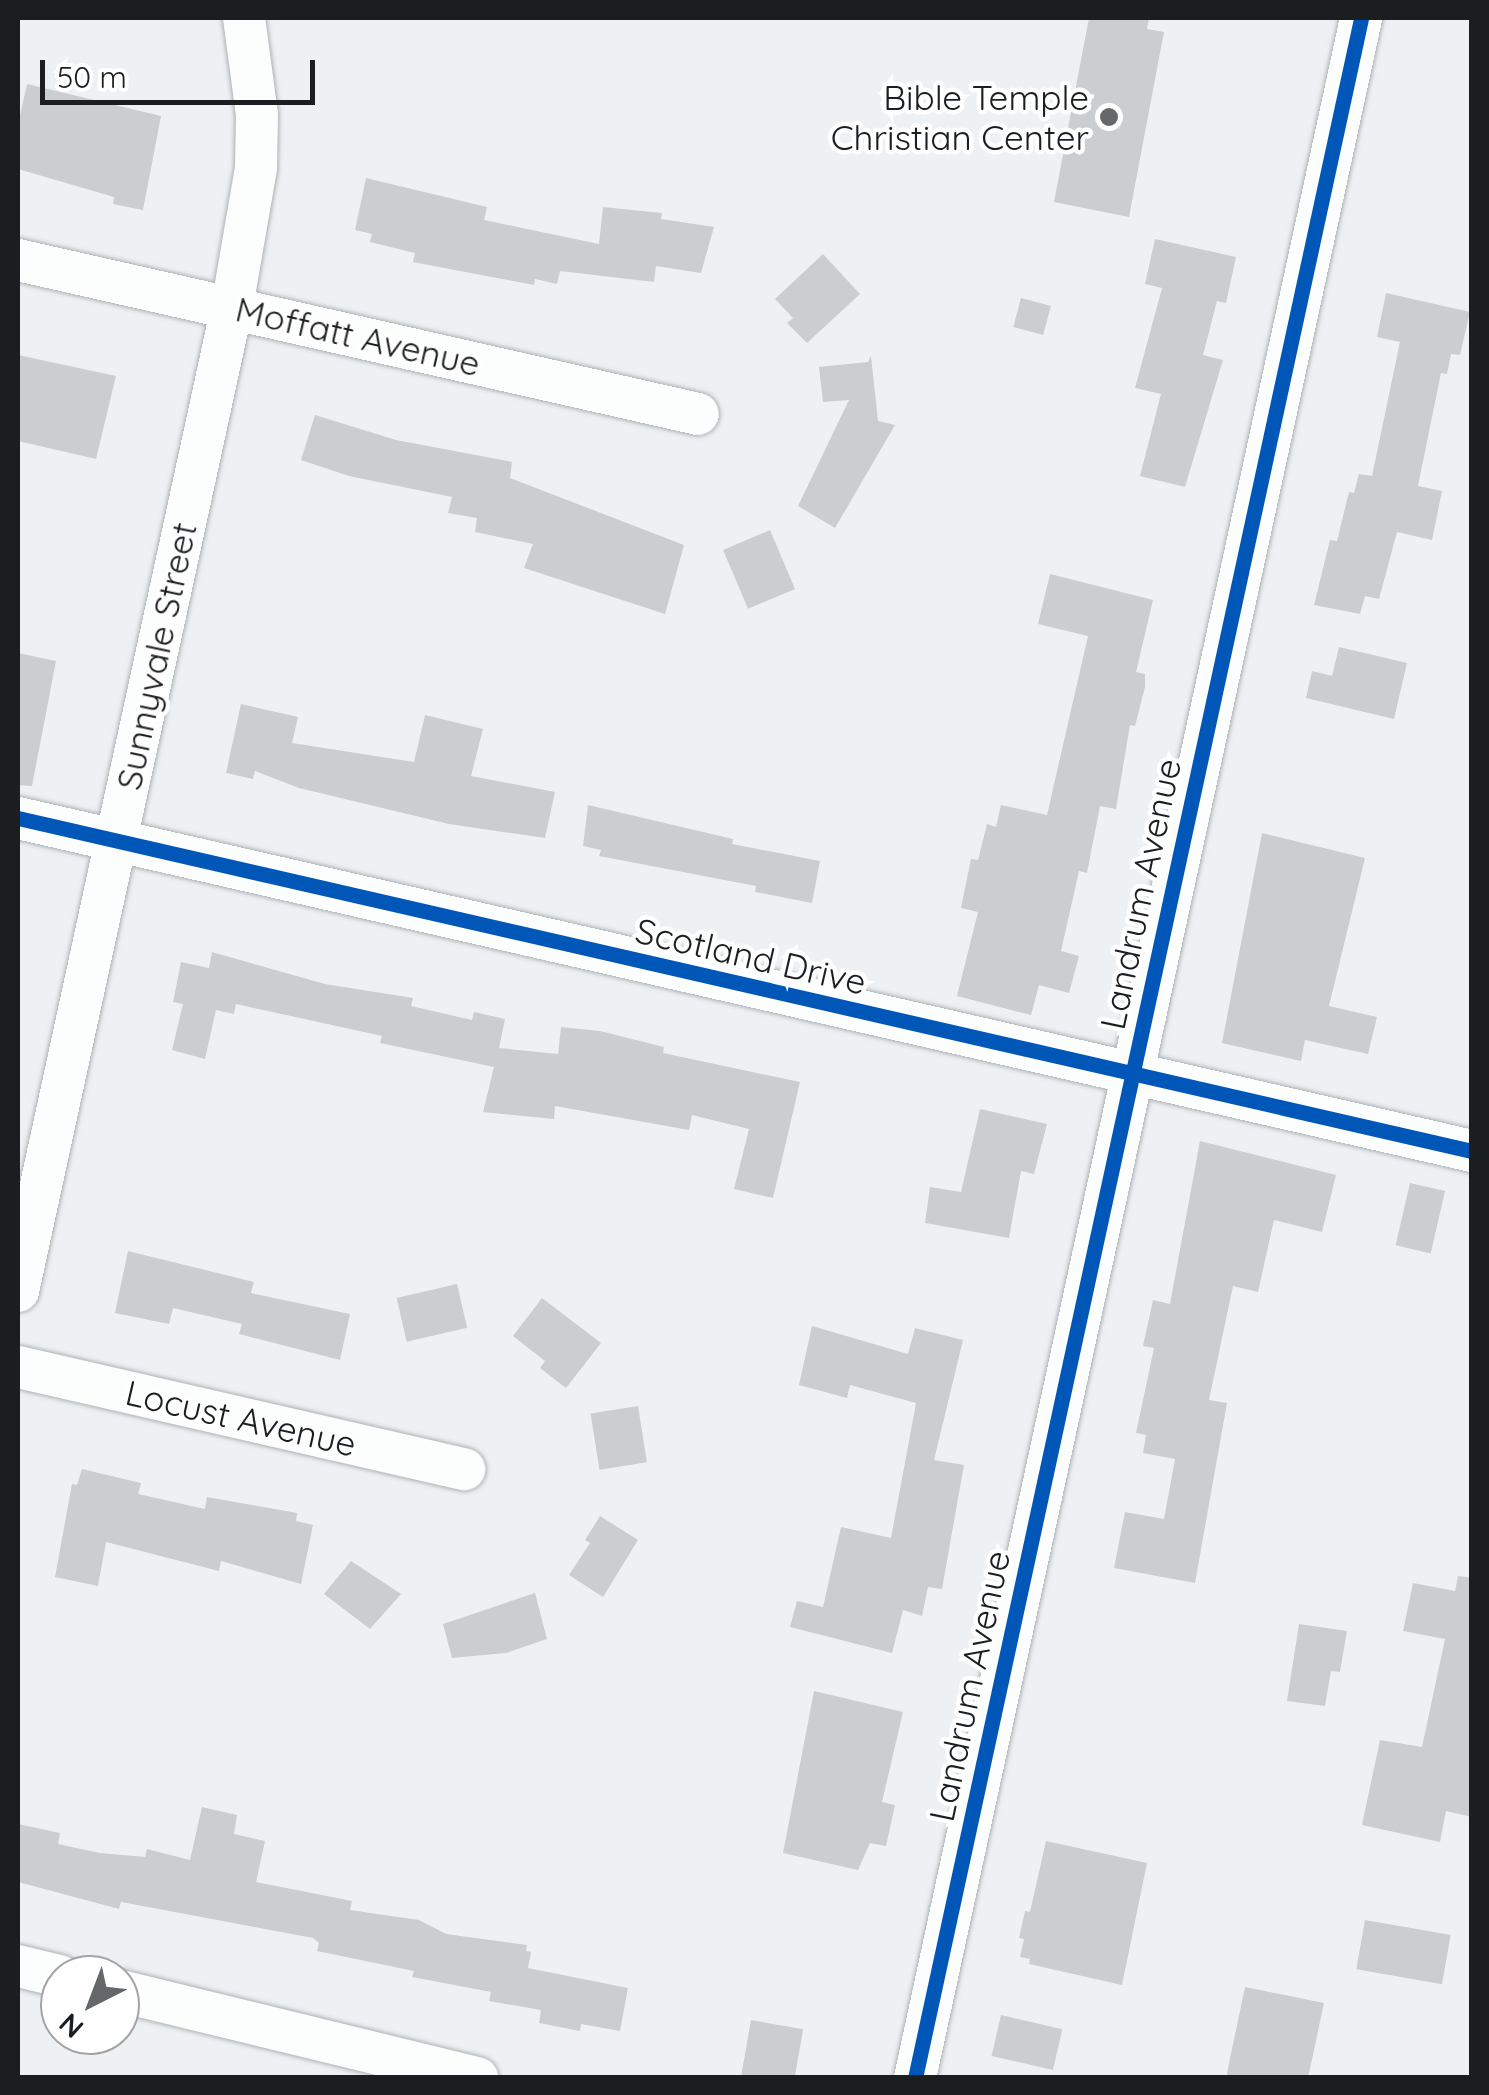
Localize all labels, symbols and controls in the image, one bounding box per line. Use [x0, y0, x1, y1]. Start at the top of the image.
scale bar [45, 40, 320, 102]
text: 50 m [57, 58, 127, 96]
place label: Bible Temple Christian Center [831, 76, 1089, 158]
marker: Bible Temple Christian Center [1098, 106, 1120, 128]
street label: Moffatt Avenue [232, 287, 484, 385]
street label: Sunnyvale Street [107, 519, 205, 793]
street label: Landrum Avenue [1091, 755, 1189, 1033]
street label: Scotland Drive [632, 909, 870, 1003]
street label: Locust Avenue [122, 1371, 360, 1465]
street label: Landrum Avenue [920, 1547, 1018, 1825]
north arrow [40, 1955, 140, 2055]
text: N [52, 2006, 90, 2046]

